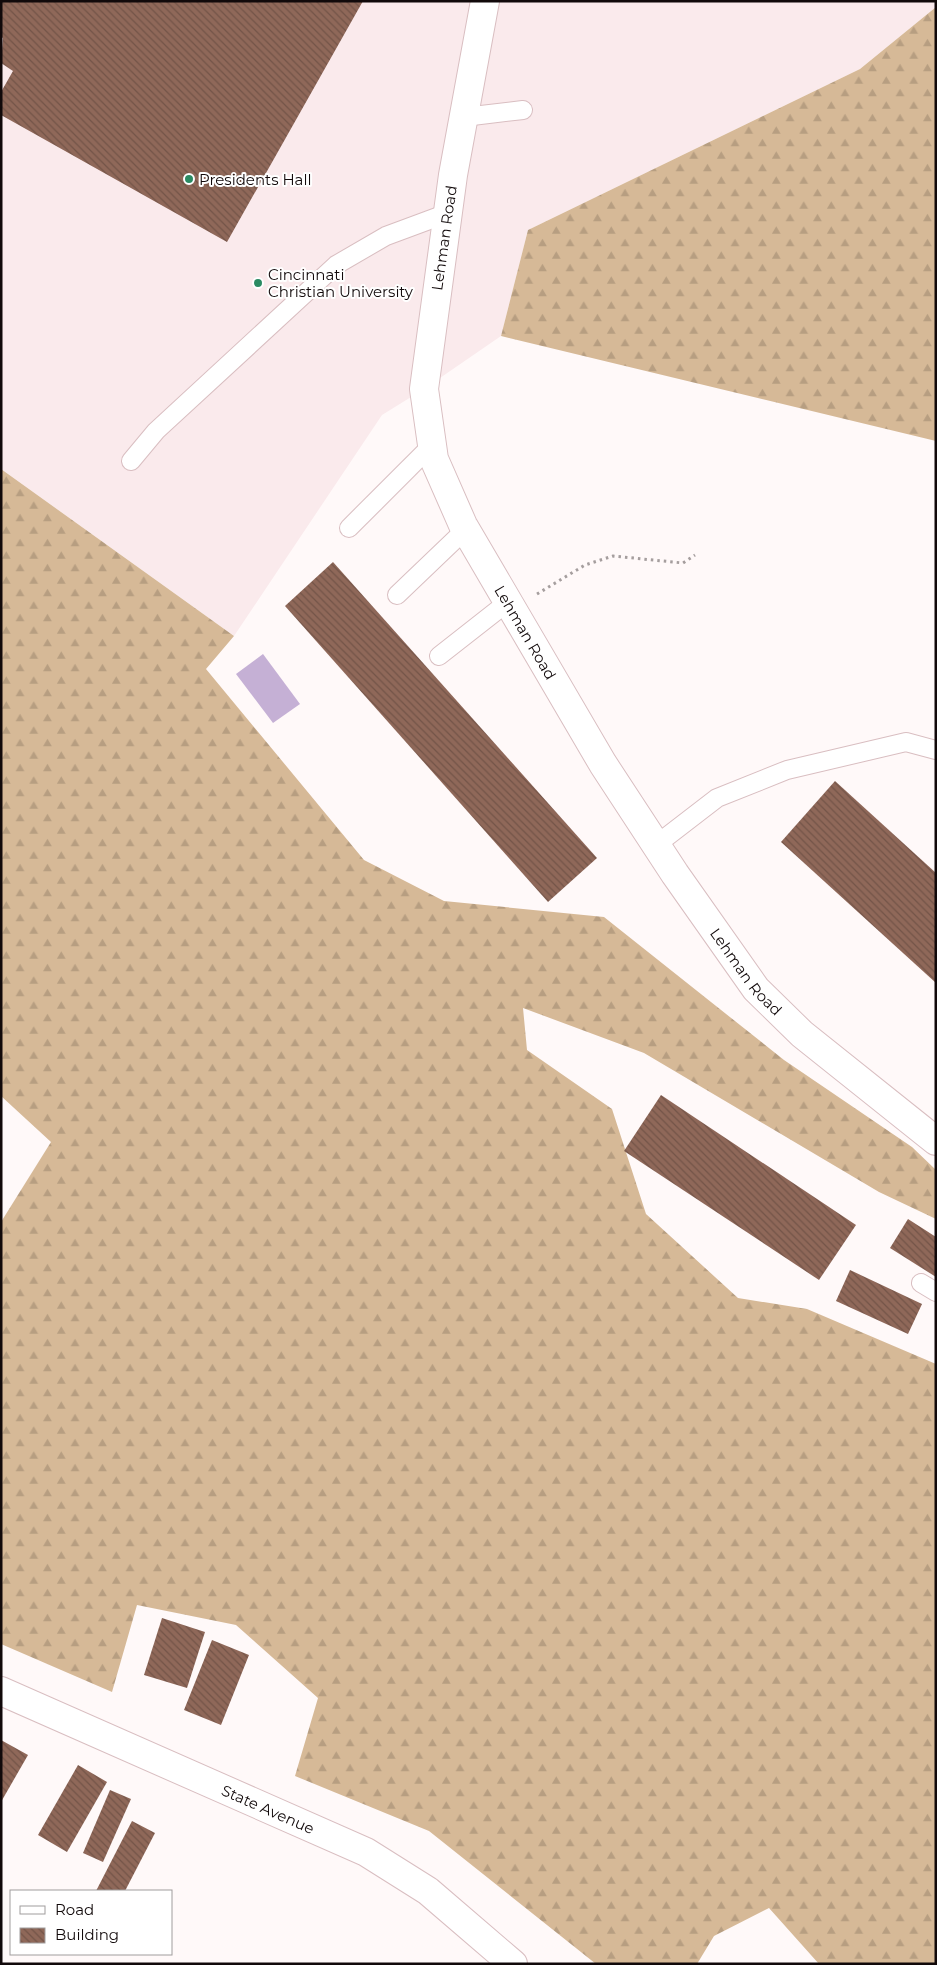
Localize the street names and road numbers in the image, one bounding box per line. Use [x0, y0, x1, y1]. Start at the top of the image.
street label: Lehman Road [427, 184, 461, 292]
street label: Lehman Road [491, 582, 561, 683]
street label: Lehman Road [706, 924, 786, 1019]
street label: State Avenue [219, 1780, 317, 1838]

